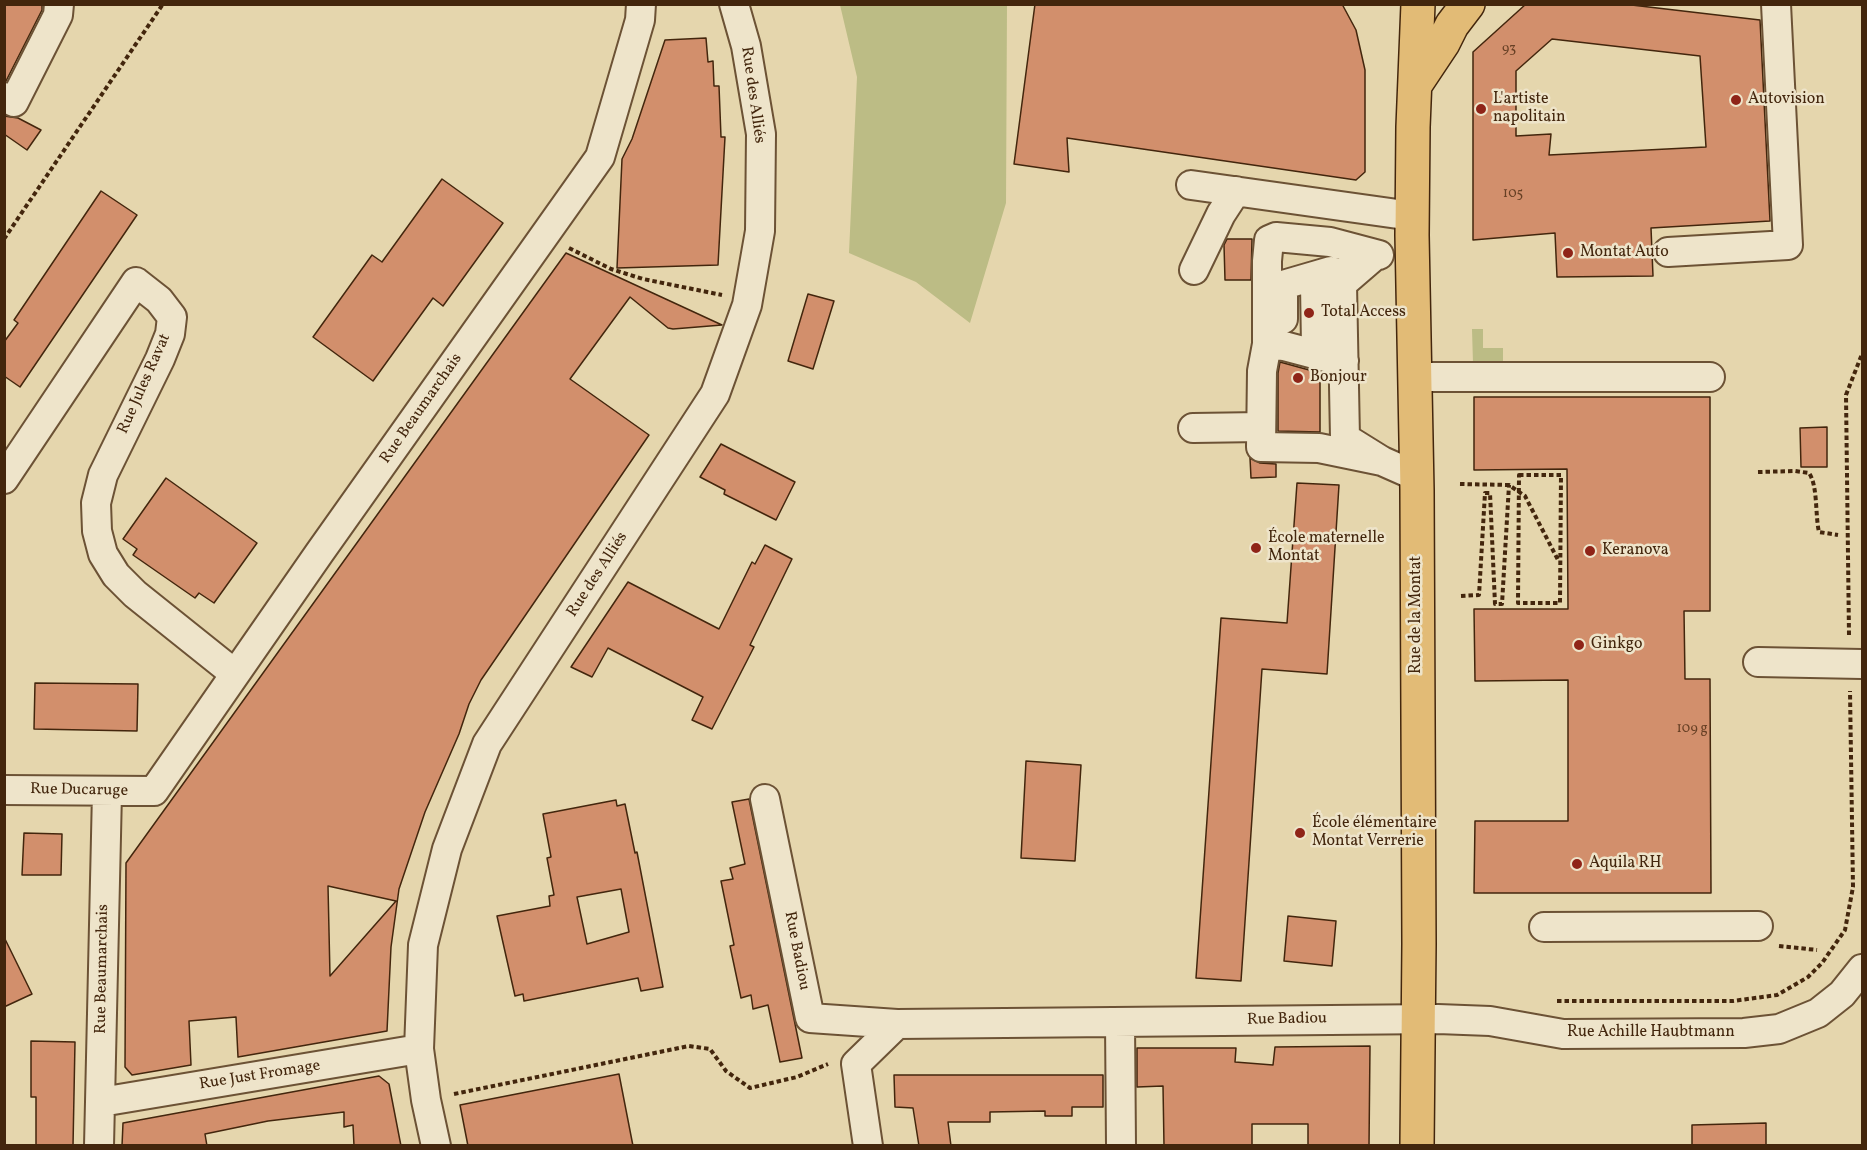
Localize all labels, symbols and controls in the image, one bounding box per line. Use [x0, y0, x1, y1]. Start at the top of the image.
house number: 93 [1502, 41, 1516, 57]
street label: Rue des Alliés [736, 45, 768, 145]
place label: L'artiste napolitain [1493, 90, 1566, 128]
place label: Autovision [1748, 90, 1825, 110]
marker: Autovision [1729, 93, 1743, 107]
marker: L'artiste napolitain [1474, 102, 1488, 116]
house number: 105 [1503, 186, 1523, 202]
place label: Montat Auto [1580, 243, 1669, 263]
marker: Montat Auto [1561, 246, 1575, 260]
place label: Total Access [1321, 303, 1406, 323]
marker: Total Access [1302, 306, 1316, 320]
street label: Rue Jules Ravat [114, 331, 176, 437]
street label: Rue Beaumarchais [377, 350, 467, 468]
place label: Bonjour [1310, 368, 1367, 388]
marker: Bonjour [1291, 371, 1305, 385]
street label: Rue des Alliés [563, 529, 633, 621]
place label: École maternelle Montat [1268, 529, 1385, 567]
marker: École maternelle Montat [1249, 541, 1263, 555]
place label: Keranova [1602, 541, 1669, 561]
marker: Keranova [1583, 544, 1597, 558]
street label: Rue de la Montat [1407, 556, 1427, 674]
place label: Ginkgo [1591, 635, 1642, 655]
marker: Ginkgo [1572, 638, 1586, 652]
house number: 109 g [1676, 721, 1708, 737]
street label: Rue Ducaruge [30, 781, 128, 801]
place label: École élémentaire Montat Verrerie [1312, 814, 1437, 852]
marker: École élémentaire Montat Verrerie [1293, 826, 1307, 840]
place label: Aquila RH [1589, 854, 1661, 874]
marker: Aquila RH [1570, 857, 1584, 871]
street label: Rue Beaumarchais [92, 904, 114, 1034]
street label: Rue Badiou [779, 910, 813, 992]
street label: Rue Badiou [1247, 1010, 1327, 1030]
street label: Rue Achille Haubtmann [1567, 1023, 1735, 1043]
street label: Rue Just Fromage [198, 1057, 322, 1095]

